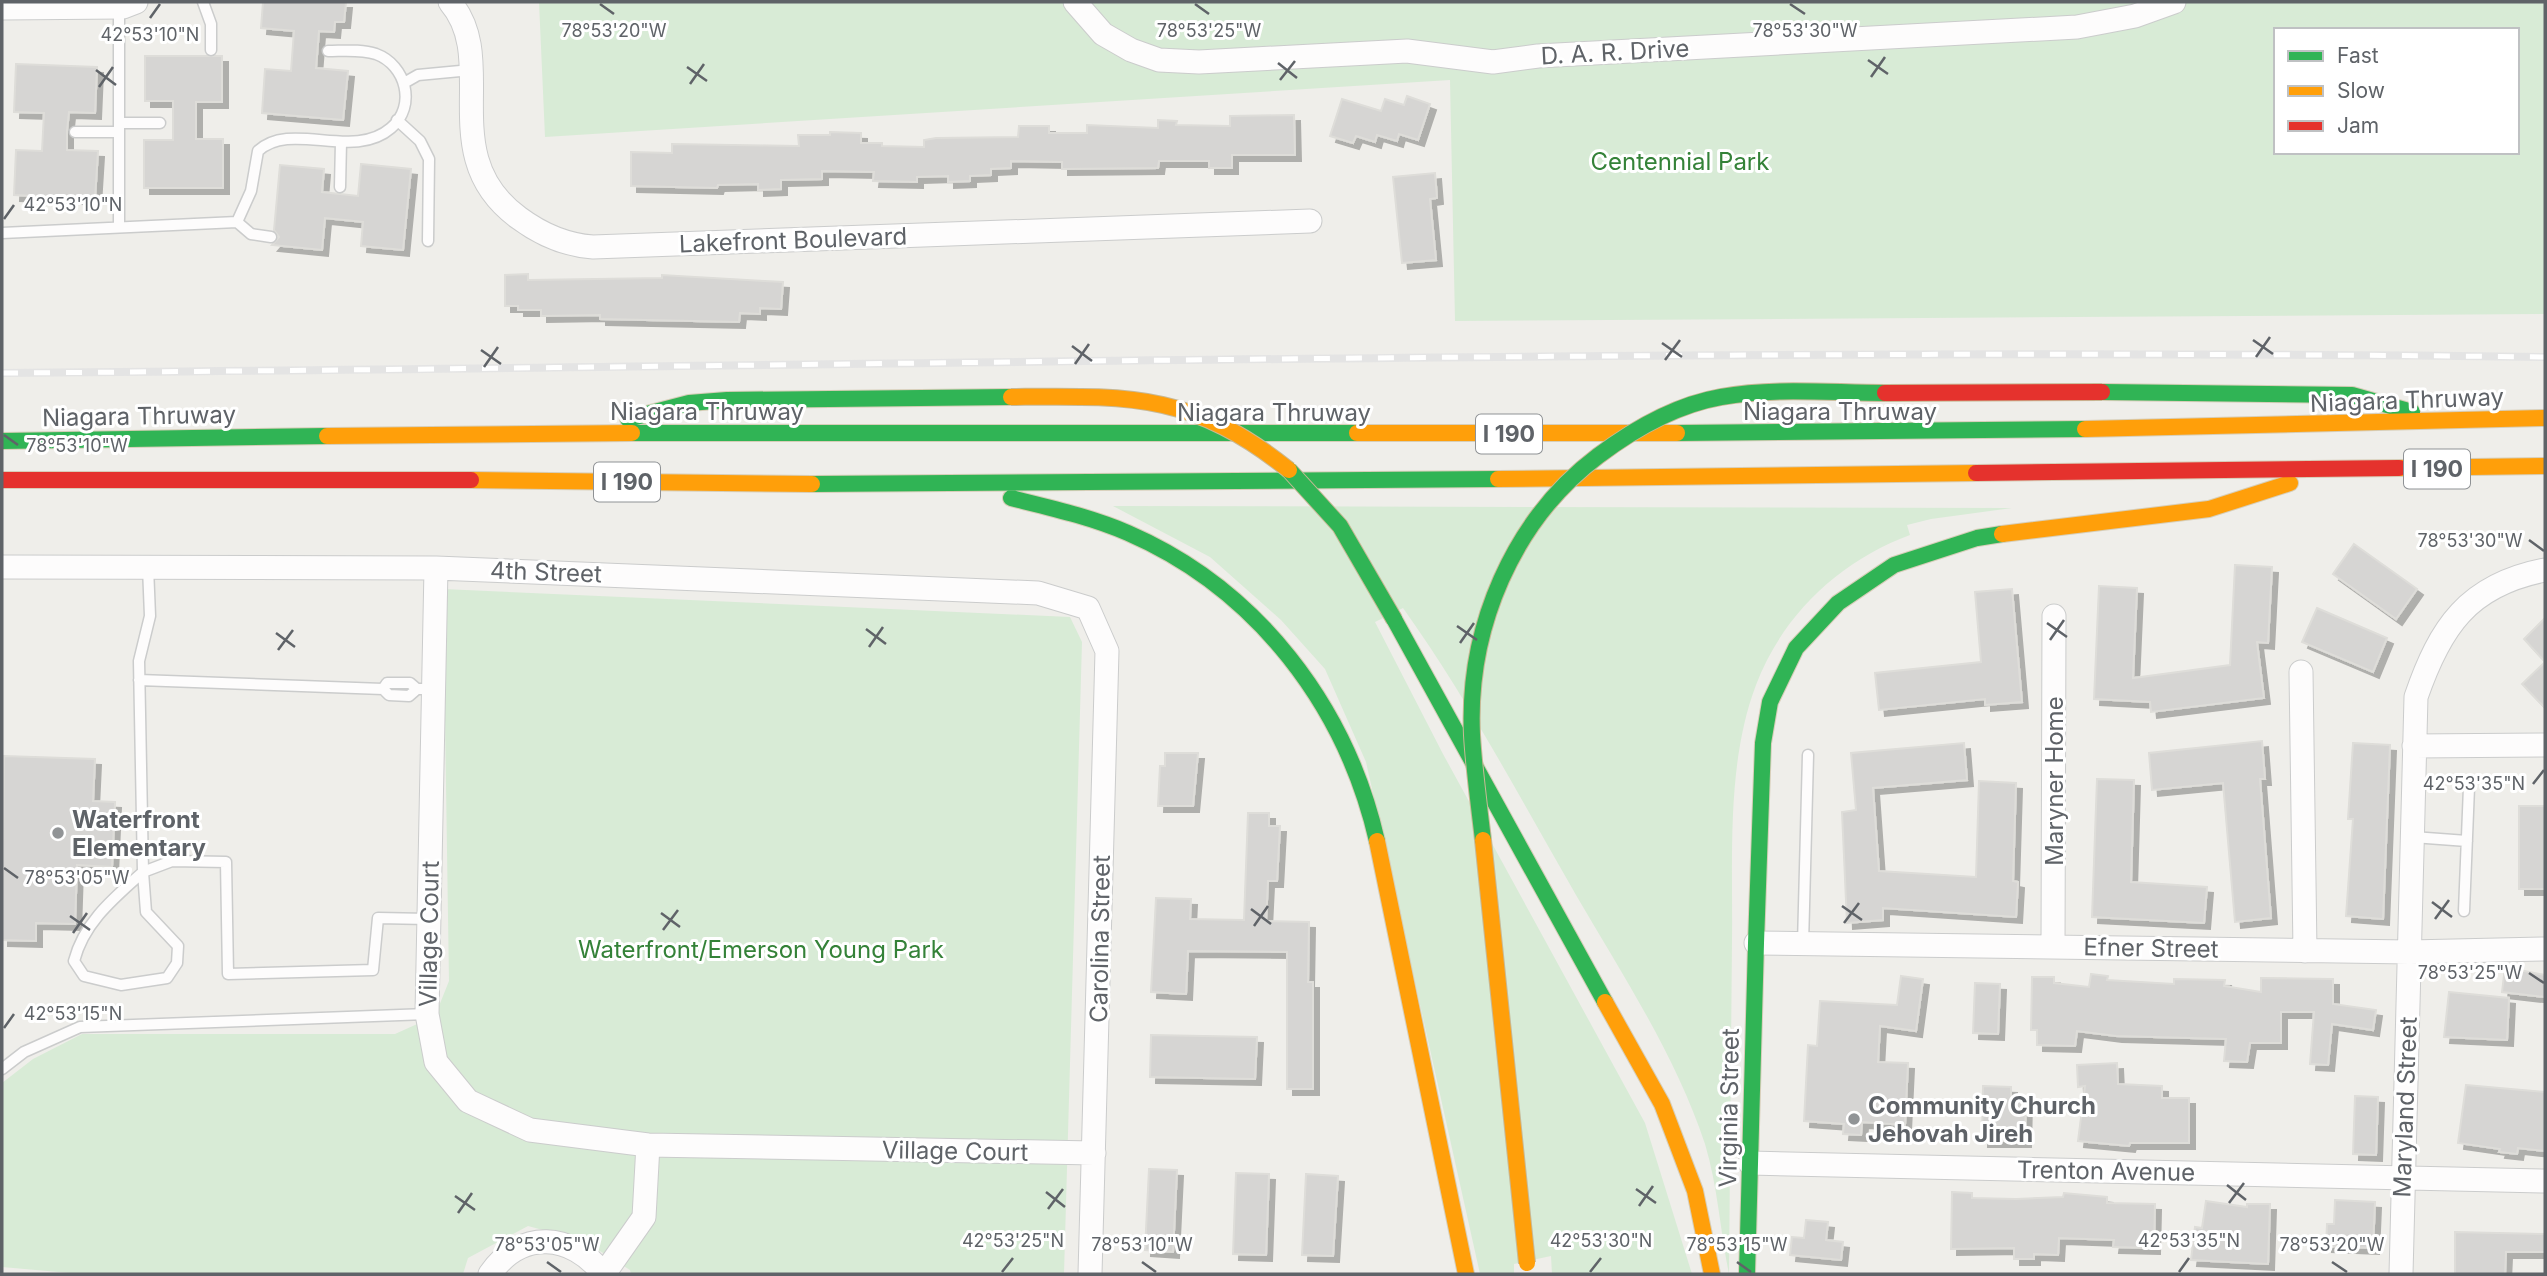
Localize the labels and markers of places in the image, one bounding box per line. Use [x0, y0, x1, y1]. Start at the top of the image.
place label: Waterfront Elementary [72, 805, 207, 862]
marker: Waterfront Elementary [50, 825, 66, 841]
place label: Community Church Jehovah Jireh [1868, 1091, 2096, 1148]
marker: Community Church Jehovah Jireh [1846, 1111, 1862, 1127]

